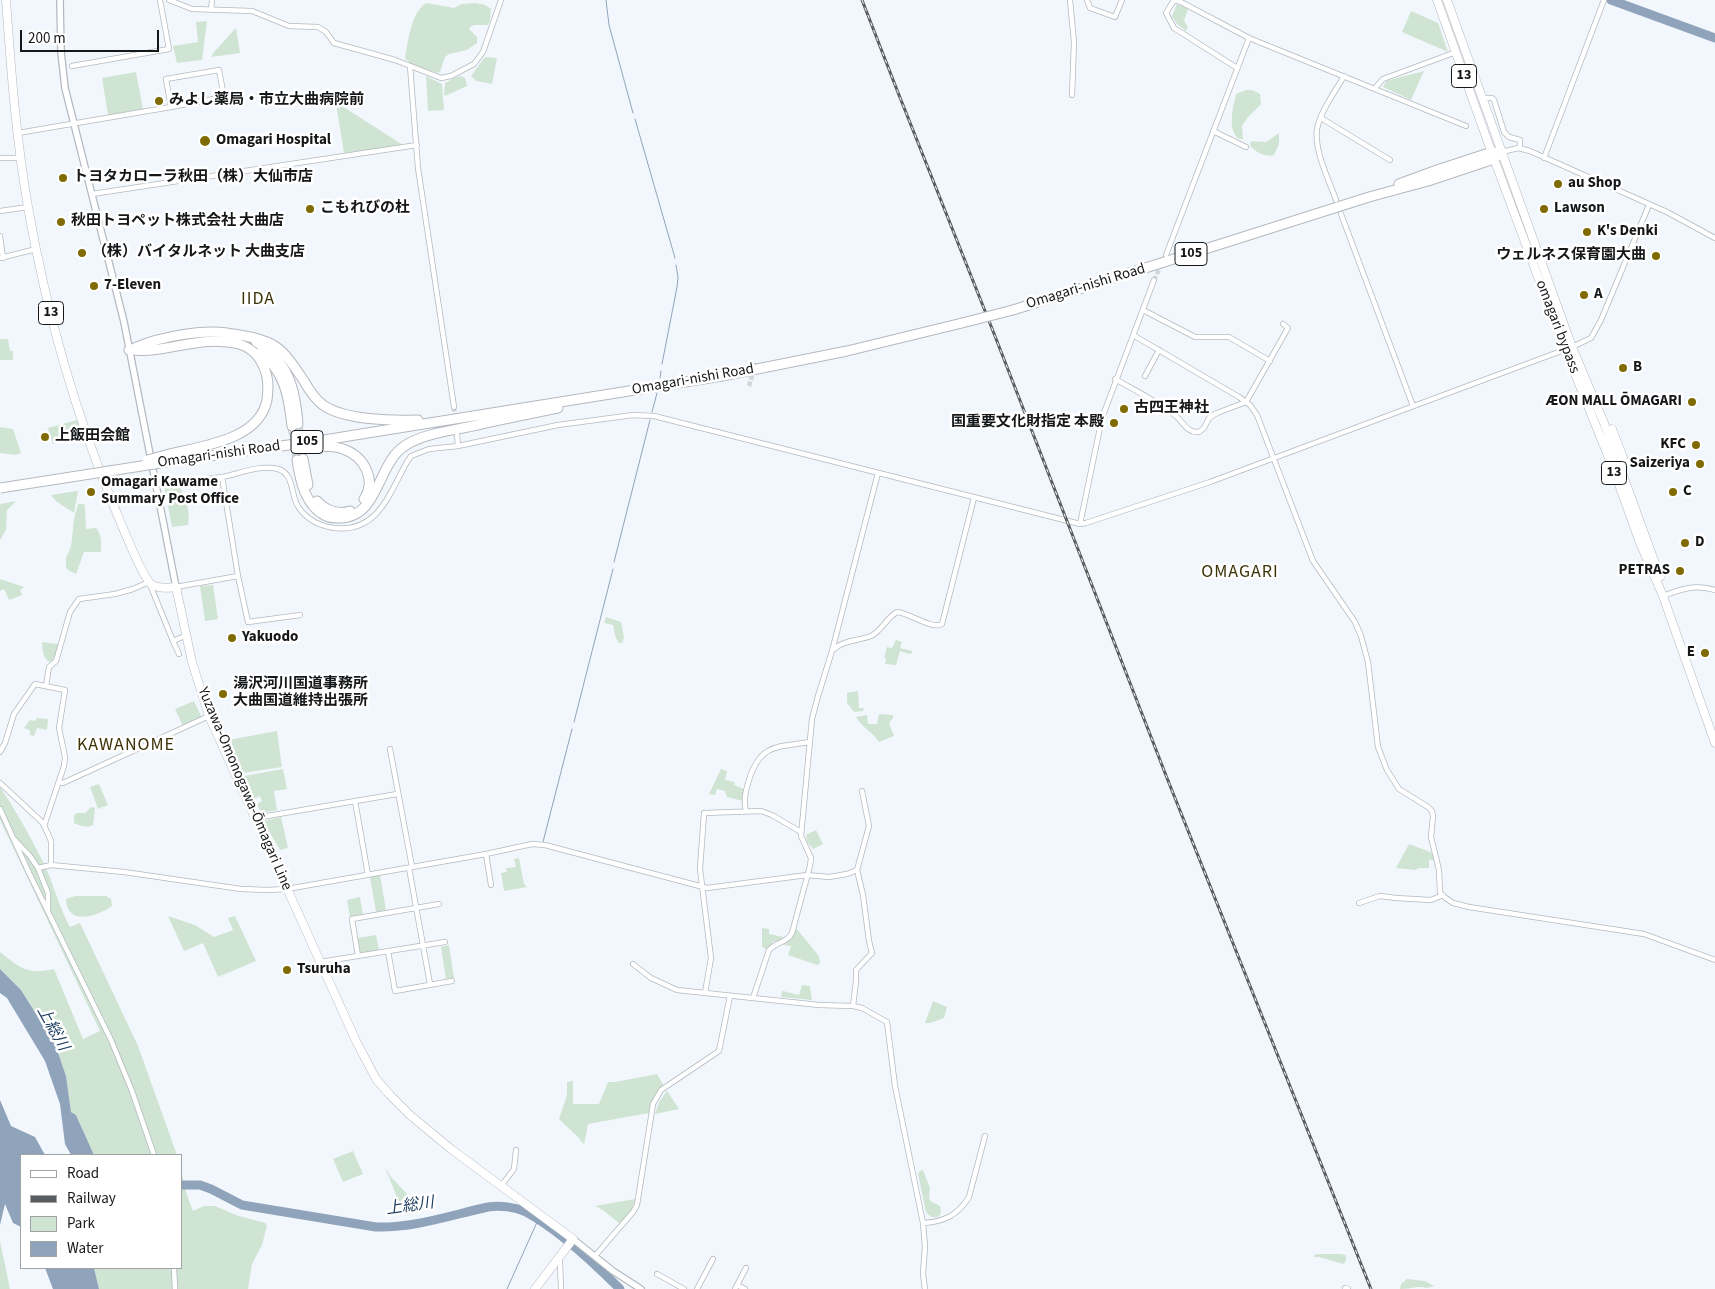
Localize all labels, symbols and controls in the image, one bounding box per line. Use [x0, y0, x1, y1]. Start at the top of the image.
scale bar [22, 20, 161, 52]
text: 200 m [28, 28, 66, 49]
road number: 13 [1452, 64, 1476, 88]
place label: みよし薬局・市立大曲病院前 [169, 92, 364, 110]
marker: みよし薬局・市立大曲病院前 [153, 95, 165, 107]
place label: Omagari Hospital [216, 132, 331, 150]
marker: Omagari Hospital [198, 134, 212, 148]
place label: トヨタカローラ秋田（株）大仙市店 [73, 169, 313, 187]
marker: トヨタカローラ秋田（株）大仙市店 [57, 172, 69, 184]
place label: au Shop [1568, 175, 1621, 193]
marker: au Shop [1552, 178, 1564, 190]
place label: こもれびの杜 [320, 200, 410, 218]
place label: Lawson [1554, 200, 1605, 218]
marker: こもれびの杜 [304, 203, 316, 215]
marker: Lawson [1538, 203, 1550, 215]
place label: 秋田トヨペット株式会社 大曲店 [71, 213, 284, 231]
marker: 秋田トヨペット株式会社 大曲店 [55, 216, 67, 228]
place label: K's Denki [1597, 223, 1658, 241]
marker: K's Denki [1581, 226, 1593, 238]
road number: 105 [1175, 242, 1207, 266]
place label: （株）バイタルネット 大曲支店 [92, 244, 305, 262]
marker: （株）バイタルネット 大曲支店 [76, 247, 88, 259]
place label: ウェルネス保育園大曲 [1496, 247, 1646, 265]
marker: ウェルネス保育園大曲 [1650, 250, 1662, 262]
street label: Omagari-nishi Road [1024, 260, 1148, 314]
place label: 7-Eleven [104, 277, 161, 295]
street label: omagari bypass [1531, 278, 1583, 376]
marker: 7-Eleven [88, 280, 100, 292]
place label: A [1594, 286, 1603, 304]
district label: IIDA [240, 289, 276, 311]
marker: A [1578, 289, 1590, 301]
road number: 13 [38, 302, 64, 324]
place label: B [1633, 359, 1642, 377]
street label: Omagari-nishi Road [631, 360, 755, 400]
marker: B [1617, 362, 1629, 374]
place label: ÆON MALL ŌMAGARI [1546, 393, 1682, 411]
marker: ÆON MALL ŌMAGARI [1686, 396, 1698, 408]
place label: 古四王神社 [1134, 400, 1209, 418]
marker: 古四王神社 [1118, 403, 1130, 415]
place label: 国重要文化財指定 本殿 [951, 414, 1104, 432]
marker: 国重要文化財指定 本殿 [1108, 417, 1120, 429]
place label: 上飯田会館 [55, 428, 130, 446]
marker: 上飯田会館 [39, 431, 51, 443]
road number: 105 [291, 431, 323, 454]
place label: KFC [1660, 436, 1686, 454]
street label: Omagari-nishi Road [157, 437, 281, 473]
marker: KFC [1690, 439, 1702, 451]
place label: Saizeriya [1630, 455, 1690, 473]
marker: Saizeriya [1694, 458, 1706, 470]
road number: 13 [1602, 462, 1626, 484]
place label: Omagari Kawame Summary Post Office [101, 474, 239, 509]
place label: C [1683, 483, 1692, 501]
marker: Omagari Kawame Summary Post Office [85, 486, 97, 498]
marker: C [1667, 486, 1679, 498]
place label: D [1695, 534, 1705, 552]
marker: D [1679, 537, 1691, 549]
district label: OMAGARI [1200, 562, 1280, 584]
place label: PETRAS [1618, 562, 1670, 580]
marker: PETRAS [1674, 565, 1686, 577]
place label: Yakuodo [242, 629, 298, 647]
marker: Yakuodo [226, 632, 238, 644]
place label: E [1687, 644, 1695, 662]
marker: E [1699, 647, 1711, 659]
place label: 湯沢河川国道事務所 大曲国道維持出張所 [233, 676, 368, 711]
street label: Yuzawa-Omonogawa-Ōmagari Line [193, 685, 295, 893]
marker: 湯沢河川国道事務所 大曲国道維持出張所 [217, 688, 229, 700]
district label: KAWANOME [76, 735, 176, 757]
place label: Tsuruha [297, 961, 351, 979]
marker: Tsuruha [281, 964, 293, 976]
water label: 上総川 [32, 1003, 72, 1055]
legend [20, 1154, 182, 1269]
text: Road [67, 1163, 99, 1184]
text: Railway [67, 1188, 116, 1209]
water label: 上総川 [385, 1194, 435, 1220]
text: Park [67, 1213, 95, 1234]
text: Water [67, 1238, 103, 1259]

